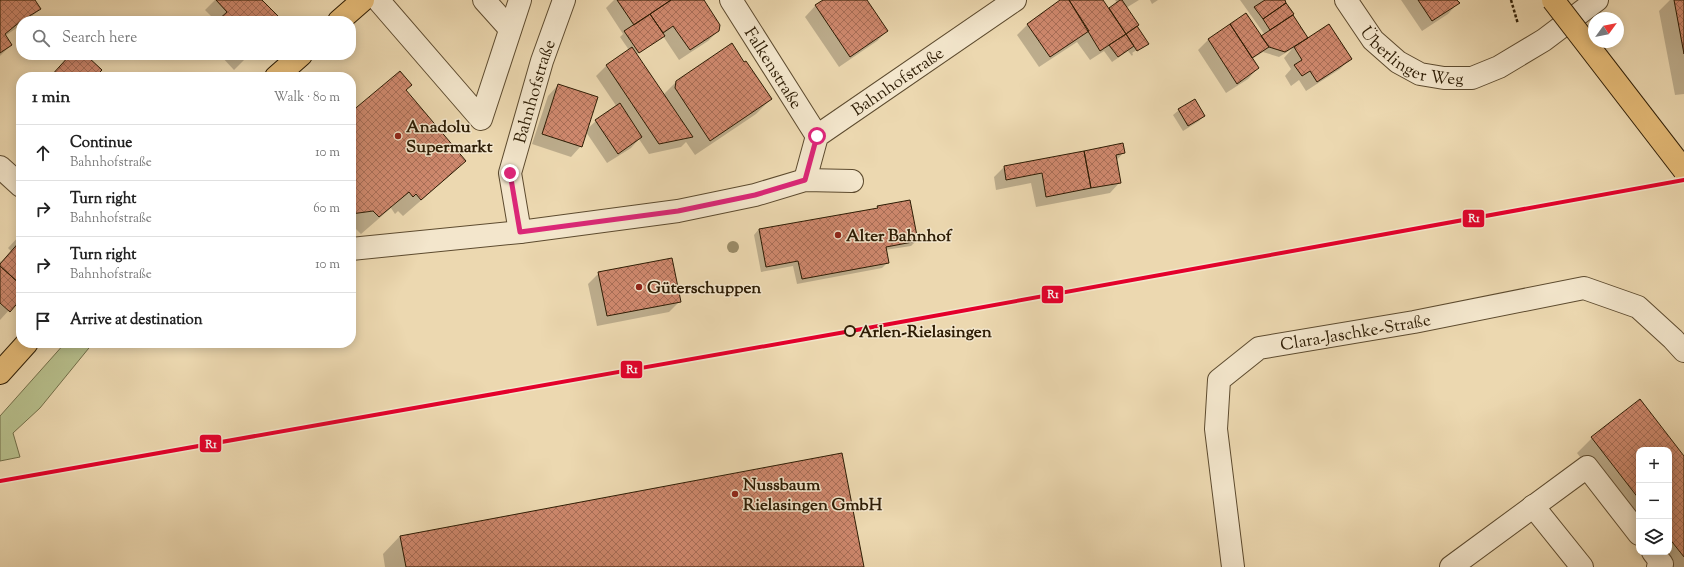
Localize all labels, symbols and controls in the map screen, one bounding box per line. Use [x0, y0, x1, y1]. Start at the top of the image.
north arrow [1588, 12, 1624, 48]
search box [16, 16, 356, 60]
street label: Überlinger Weg [1353, 22, 1463, 93]
street label: Falkenstraße [737, 23, 807, 114]
icon: search [30, 27, 52, 49]
text: Search here [62, 28, 137, 49]
street label: Bahnhofstraße [509, 37, 563, 147]
street label: Bahnhofstraße [847, 42, 949, 123]
text: 1 min [32, 86, 70, 110]
text: Walk · 80 m [274, 89, 340, 107]
place label: Anadolu Supermarkt [406, 116, 493, 160]
route start [808, 127, 826, 145]
marker: Anadolu Supermarkt [393, 131, 403, 141]
text: Continue [70, 133, 132, 154]
icon: ahead [32, 142, 54, 164]
text: 10 m [315, 144, 340, 162]
text: Bahnhofstraße [70, 154, 152, 172]
route end [501, 164, 519, 182]
text: Turn right [70, 189, 136, 210]
icon: right [32, 198, 54, 220]
text: 60 m [313, 200, 340, 218]
line badge: R1 [1462, 209, 1485, 228]
text: Bahnhofstraße [70, 210, 152, 228]
text: R1 [1467, 211, 1480, 227]
place label: Alter Bahnhof [846, 225, 953, 249]
marker: Alter Bahnhof [833, 230, 843, 240]
text: Turn right [70, 245, 136, 266]
icon: right [32, 254, 54, 276]
text: 10 m [315, 256, 340, 274]
text: Bahnhofstraße [70, 266, 152, 284]
place label: Güterschuppen [647, 277, 762, 301]
marker: Güterschuppen [634, 282, 644, 292]
line badge: R1 [1041, 285, 1064, 304]
text: R1 [1046, 287, 1059, 303]
street label: Clara-Jaschke-Straße [1279, 309, 1433, 358]
icon: arrive [32, 310, 54, 332]
text: Arrive at destination [70, 310, 203, 331]
place label: Arlen-Rielasingen [859, 321, 993, 345]
marker: Arlen-Rielasingen [844, 325, 856, 337]
line badge: R1 [620, 360, 643, 379]
text: R1 [625, 362, 638, 378]
line badge: R1 [199, 434, 222, 453]
text: R1 [204, 437, 217, 453]
map controls [1636, 447, 1672, 555]
button: + [1636, 447, 1672, 483]
place label: Nussbaum Rielasingen GmbH [743, 474, 883, 518]
button: − [1636, 483, 1672, 519]
marker: Nussbaum Rielasingen GmbH [730, 489, 740, 499]
button: layers [1636, 519, 1672, 555]

